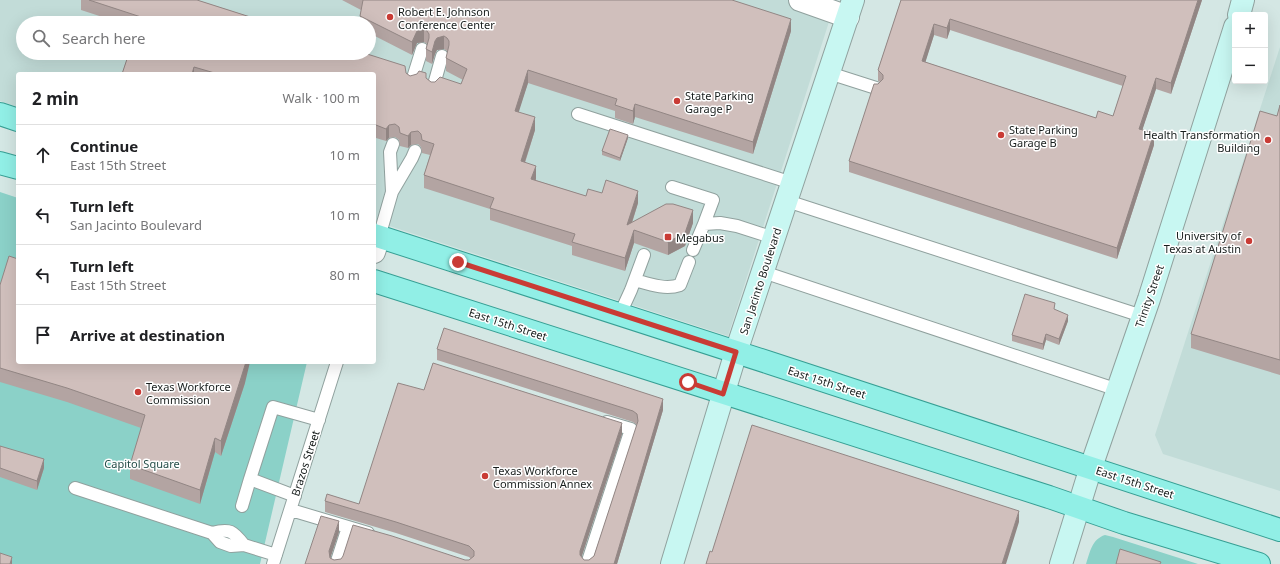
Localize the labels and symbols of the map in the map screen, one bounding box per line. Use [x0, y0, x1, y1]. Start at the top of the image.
place label: Robert E. Johnson Conference Center [398, 4, 495, 32]
marker: Robert E. Johnson Conference Center [385, 12, 395, 22]
place label: State Parking Garage P [685, 88, 754, 116]
marker: State Parking Garage P [672, 96, 682, 106]
place label: State Parking Garage B [1009, 122, 1078, 150]
place label: Health Transformation Building [1143, 127, 1260, 155]
marker: State Parking Garage B [996, 130, 1006, 140]
marker: Health Transformation Building [1263, 135, 1273, 145]
street label: San Jacinto Boulevard [736, 226, 784, 336]
place label: University of Texas at Austin [1164, 228, 1242, 256]
place label: Megabus [676, 230, 724, 245]
marker: Megabus [663, 232, 673, 242]
marker: University of Texas at Austin [1244, 236, 1254, 246]
route end [449, 253, 467, 271]
street label: Trinity Street [1131, 262, 1167, 330]
street label: East 15th Street [467, 304, 549, 344]
street label: East 15th Street [786, 362, 868, 402]
route start [679, 373, 697, 391]
place label: Texas Workforce Commission [146, 379, 231, 407]
marker: Texas Workforce Commission [133, 387, 143, 397]
street label: Brazos Street [287, 428, 323, 498]
park label: Capitol Square [104, 456, 180, 471]
street label: East 15th Street [1094, 462, 1176, 502]
place label: Texas Workforce Commission Annex [493, 463, 592, 491]
marker: Texas Workforce Commission Annex [480, 471, 490, 481]

